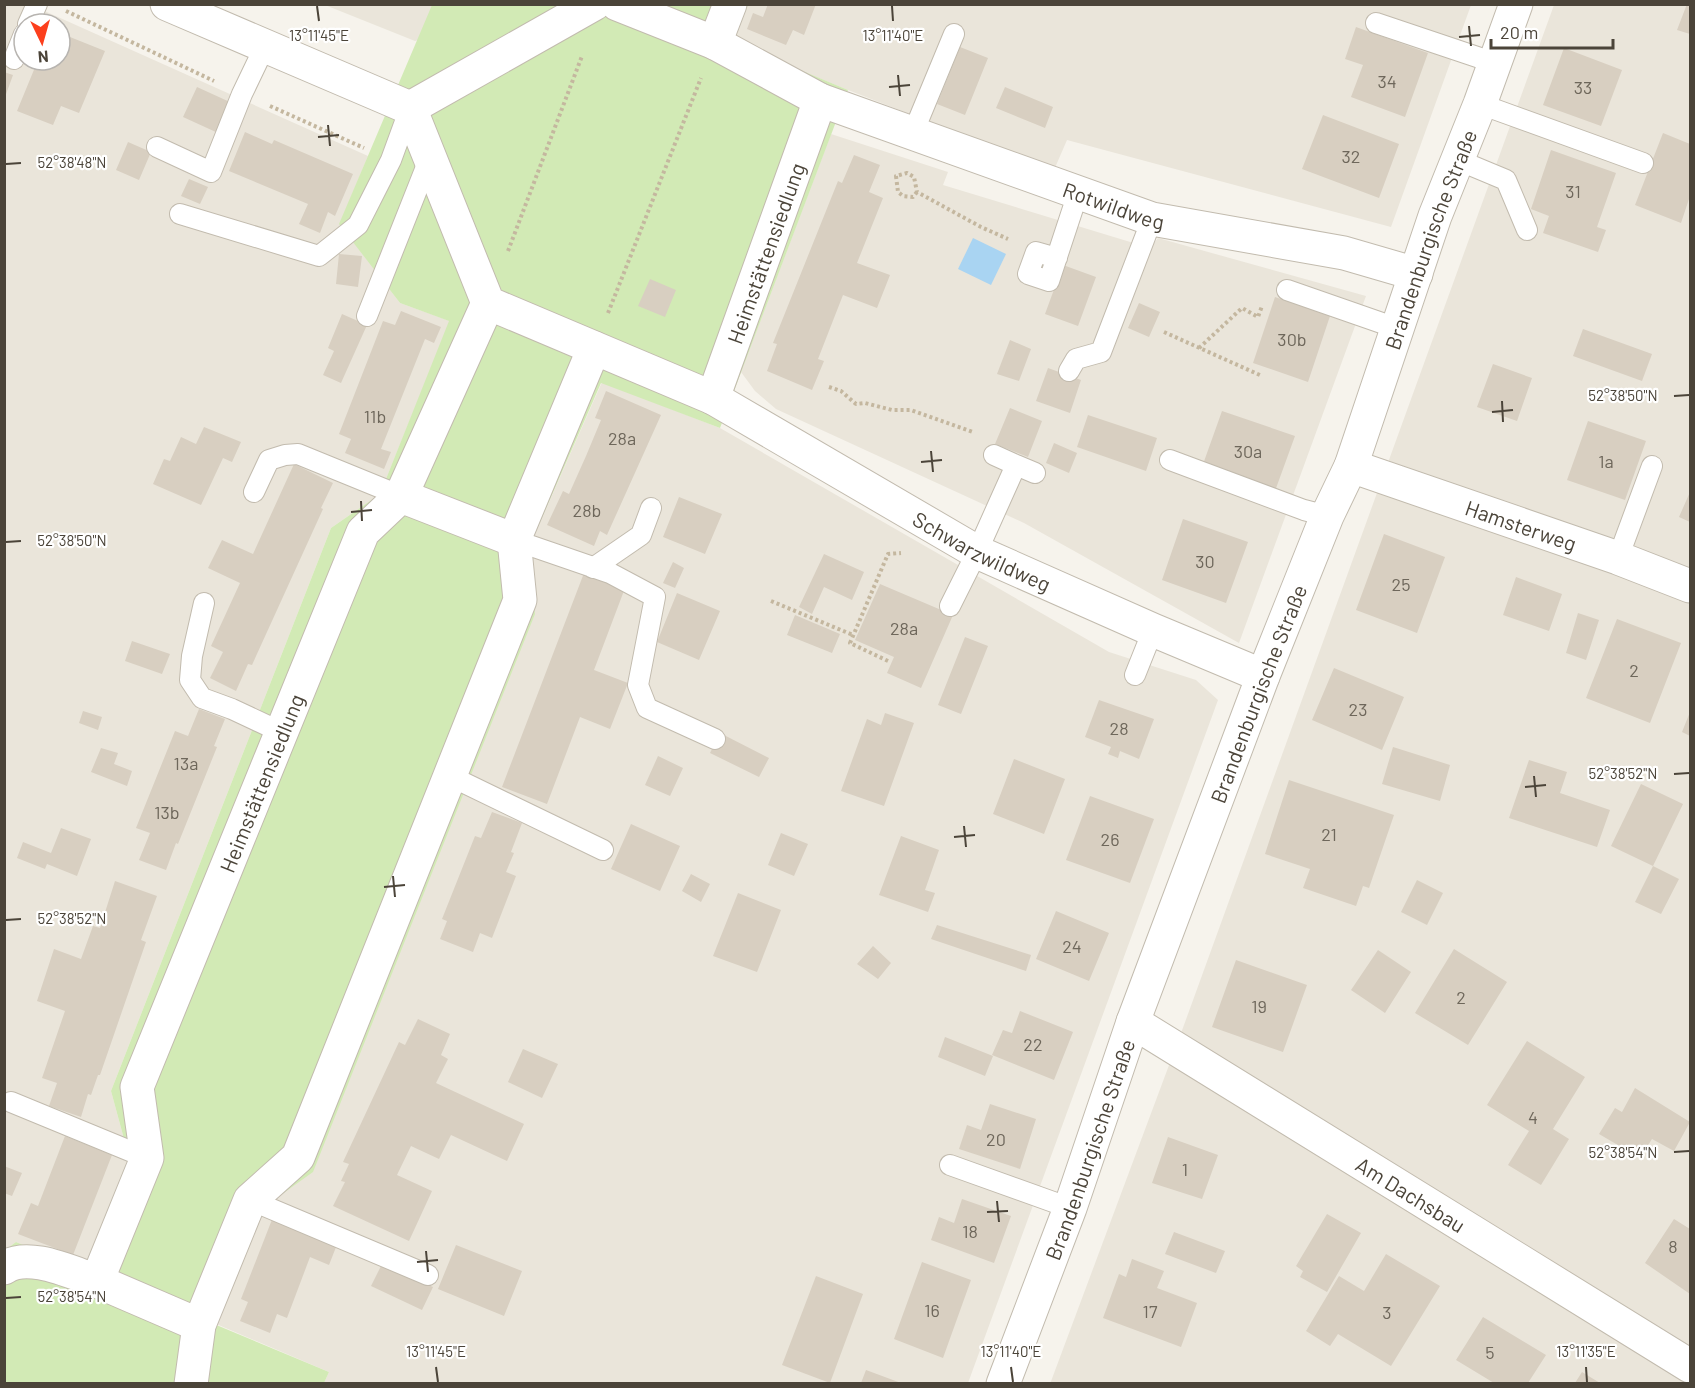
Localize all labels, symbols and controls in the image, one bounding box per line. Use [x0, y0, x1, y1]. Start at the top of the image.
north arrow [12, 12, 72, 72]
scale bar [1491, 12, 1612, 50]
text: 20 m [1500, 21, 1538, 43]
text: 13°11'45"E [289, 26, 349, 44]
text: 13°11'40"E [863, 26, 923, 44]
text: N [37, 48, 49, 67]
house number: 34 [1377, 70, 1397, 92]
house number: 33 [1574, 76, 1592, 98]
street label: Brandenburgische Straße [1379, 126, 1481, 353]
house number: 32 [1342, 145, 1360, 167]
text: 52°38'48"N [37, 153, 107, 171]
street label: Heimstättensiedlung [721, 159, 809, 347]
street label: Rotwildweg [1060, 176, 1166, 233]
house number: 31 [1565, 180, 1581, 202]
house number: 30b [1277, 328, 1307, 350]
text: 52°38'50"N [1588, 386, 1658, 404]
house number: 11b [364, 405, 386, 427]
house number: 28a [608, 427, 636, 449]
house number: 30a [1234, 440, 1262, 462]
house number: 1a [1598, 450, 1614, 472]
street label: Hamsterweg [1462, 494, 1580, 555]
house number: 28b [573, 499, 601, 521]
street label: Schwarzwildweg [909, 505, 1055, 596]
text: 52°38'50"N [37, 531, 107, 549]
house number: 30 [1195, 550, 1215, 572]
house number: 25 [1392, 573, 1410, 595]
street label: Brandenburgische Straße [1204, 581, 1311, 806]
house number: 28a [890, 617, 918, 639]
house number: 2 [1629, 659, 1639, 681]
street label: Heimstättensiedlung [213, 690, 308, 876]
house number: 23 [1349, 698, 1367, 720]
house number: 28 [1109, 717, 1129, 739]
house number: 13a [174, 752, 198, 774]
text: 52°38'52"N [1589, 764, 1657, 782]
house number: 13b [154, 801, 180, 823]
house number: 21 [1321, 823, 1337, 845]
house number: 26 [1101, 828, 1119, 850]
text: 52°38'52"N [38, 909, 106, 927]
house number: 24 [1062, 935, 1082, 957]
house number: 2 [1456, 986, 1466, 1008]
house number: 19 [1251, 995, 1267, 1017]
house number: 22 [1023, 1033, 1043, 1055]
street label: Brandenburgische Straße [1039, 1036, 1139, 1263]
house number: 4 [1528, 1106, 1538, 1128]
house number: 20 [986, 1128, 1006, 1150]
text: 52°38'54"N [1589, 1143, 1657, 1161]
street label: Am Dachsbau [1352, 1151, 1470, 1237]
house number: 1 [1182, 1158, 1188, 1180]
house number: 18 [962, 1220, 978, 1242]
house number: 8 [1668, 1235, 1678, 1257]
text: 52°38'54"N [38, 1287, 106, 1305]
house number: 16 [924, 1299, 940, 1321]
house number: 17 [1143, 1300, 1158, 1322]
house number: 3 [1382, 1301, 1392, 1323]
house number: 5 [1485, 1341, 1495, 1363]
text: 13°11'45"E [406, 1342, 466, 1360]
text: 13°11'40"E [981, 1342, 1041, 1360]
text: 13°11'35"E [1556, 1342, 1616, 1360]

